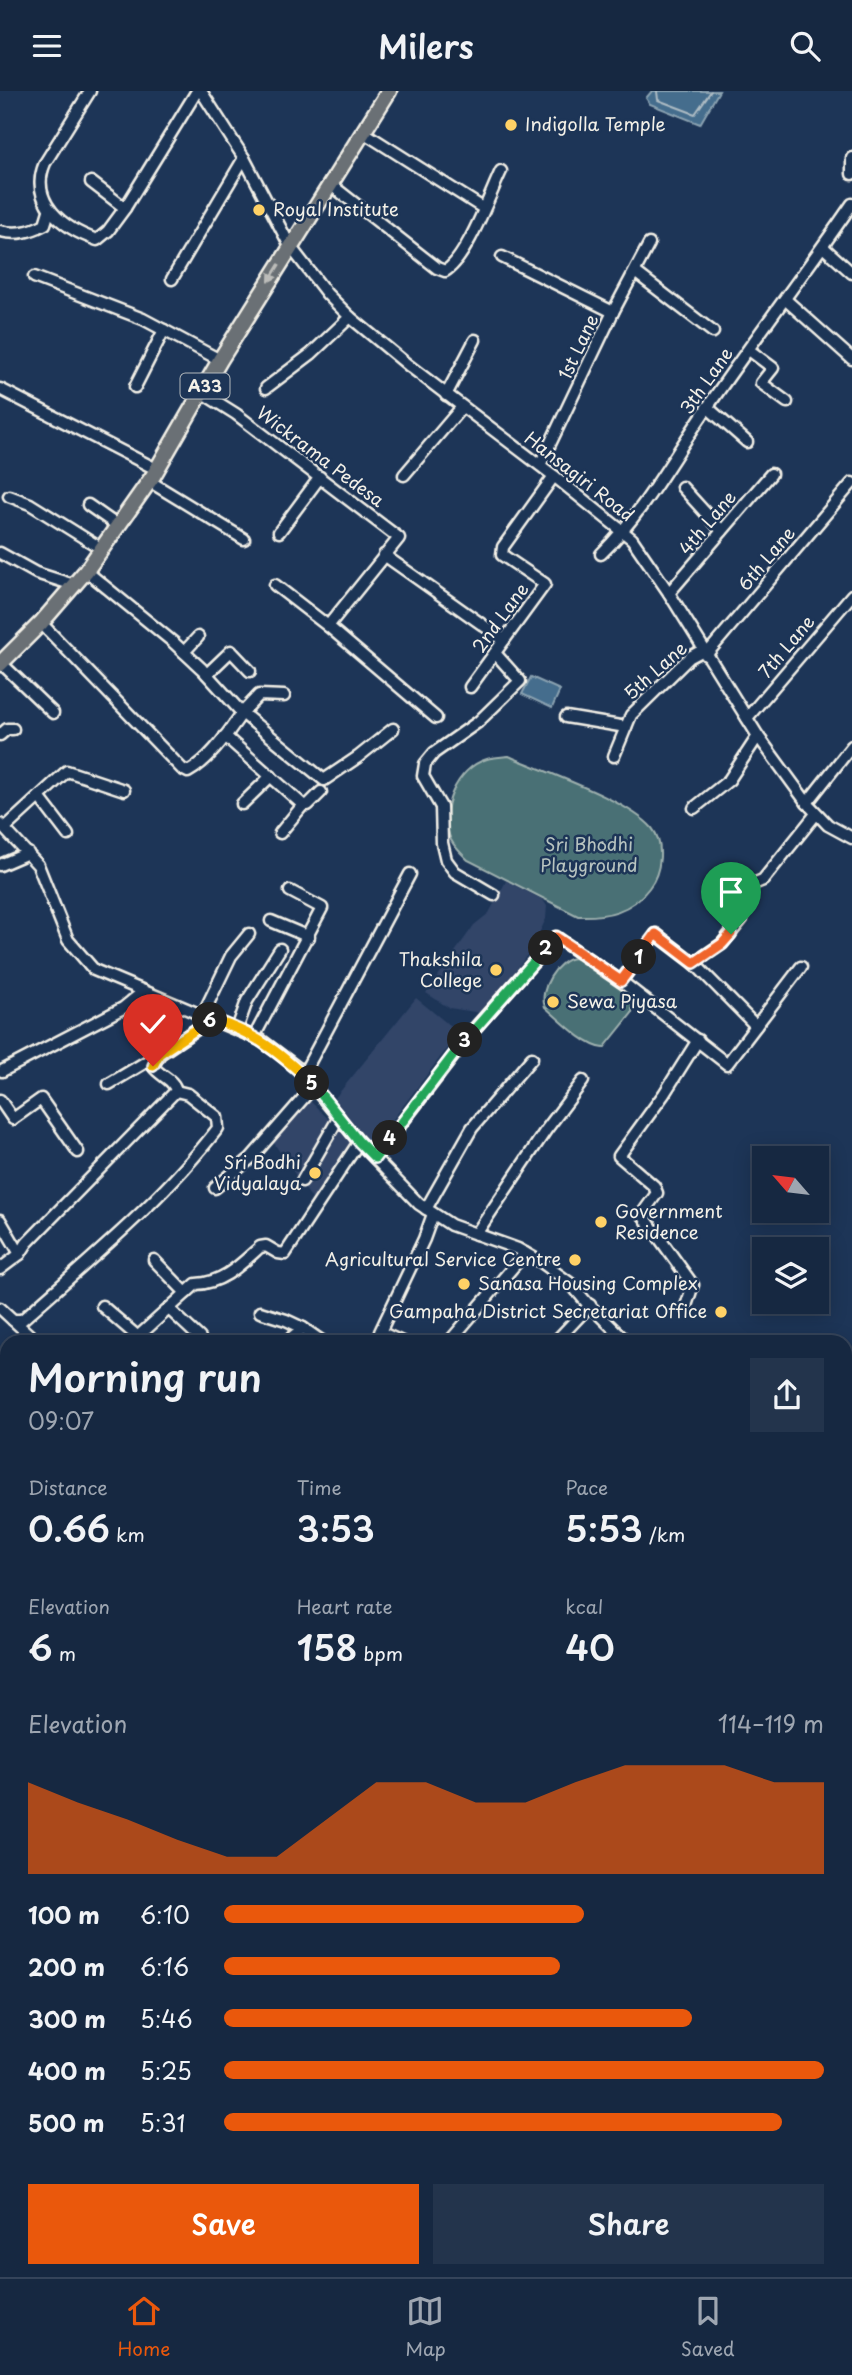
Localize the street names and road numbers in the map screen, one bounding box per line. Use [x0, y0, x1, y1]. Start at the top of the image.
street label: 1st Lane [551, 309, 605, 384]
street label: 3th Lane [673, 341, 739, 419]
road number: A33 [180, 373, 230, 399]
street label: Wickrama Pedesa [251, 399, 391, 513]
street label: Hansagiri Road [519, 424, 641, 527]
street label: 4th Lane [672, 484, 742, 560]
street label: 6th Lane [731, 520, 801, 596]
street label: 2nd Lane [465, 576, 534, 658]
street label: 7th Lane [751, 609, 820, 683]
street label: 5th Lane [618, 634, 692, 706]

